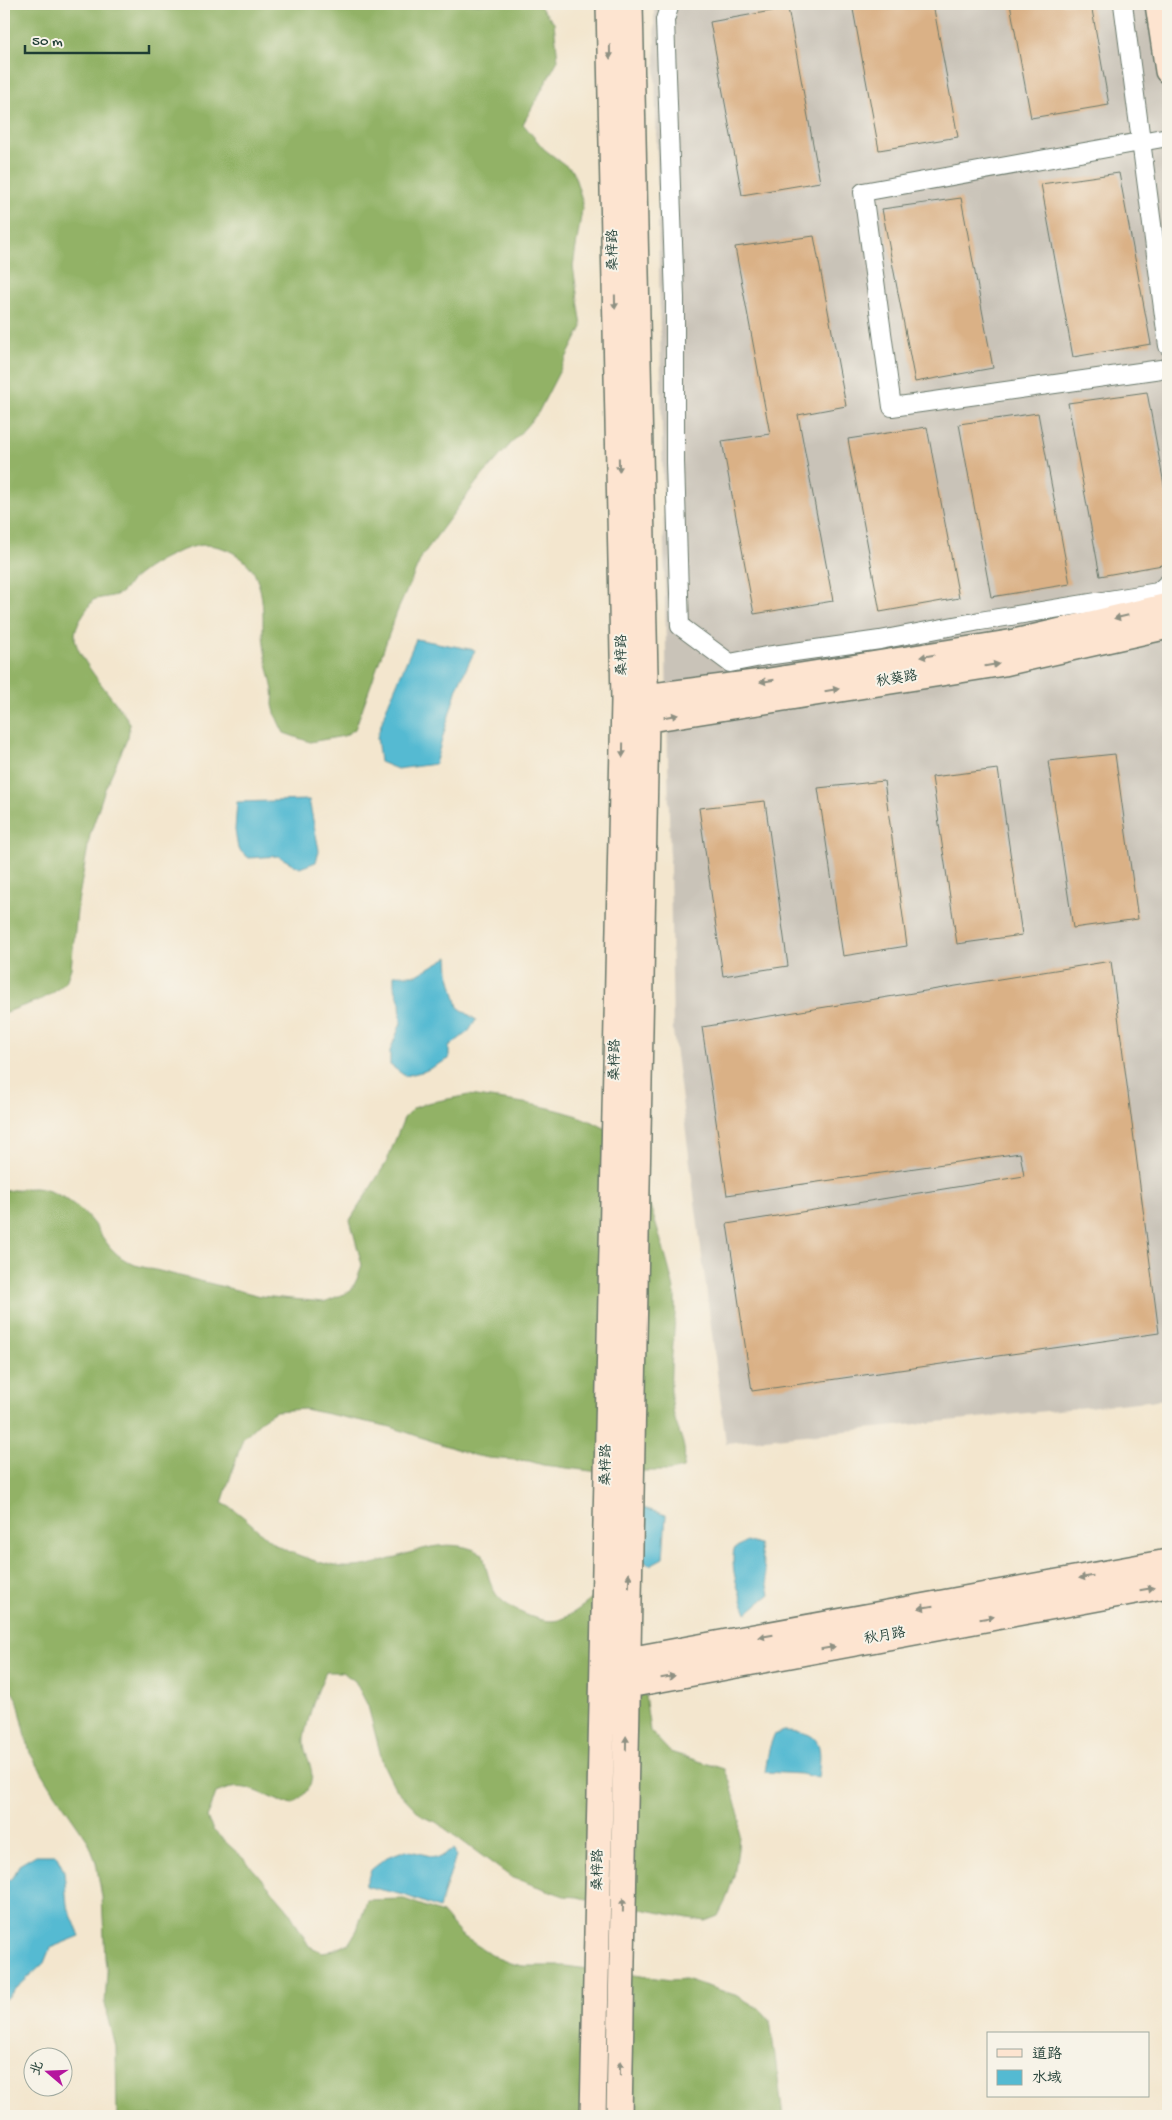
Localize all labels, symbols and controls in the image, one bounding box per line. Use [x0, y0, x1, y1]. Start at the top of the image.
scale bar [25, 22, 149, 54]
text: 50 m [32, 33, 63, 51]
one-way arrow [606, 45, 614, 61]
street label: 桑梓路 [604, 229, 623, 271]
one-way arrow [612, 295, 620, 311]
one-way arrow [615, 457, 623, 473]
one-way arrow [1113, 613, 1128, 621]
street label: 桑梓路 [613, 634, 632, 676]
one-way arrow [919, 652, 935, 660]
one-way arrow [985, 660, 1001, 668]
street label: 秋葵路 [875, 667, 919, 692]
one-way arrow [758, 677, 774, 685]
one-way arrow [824, 686, 840, 694]
one-way arrow [664, 711, 680, 719]
one-way arrow [619, 742, 627, 758]
street label: 桑梓路 [606, 1039, 625, 1081]
street label: 桑梓路 [597, 1444, 616, 1486]
one-way arrow [625, 1572, 633, 1588]
one-way arrow [1077, 1574, 1093, 1582]
one-way arrow [1140, 1584, 1156, 1592]
one-way arrow [918, 1603, 934, 1611]
one-way arrow [980, 1614, 996, 1622]
street label: 秋月路 [863, 1624, 907, 1649]
one-way arrow [758, 1633, 774, 1641]
one-way arrow [820, 1643, 836, 1651]
one-way arrow [660, 1673, 676, 1681]
one-way arrow [622, 1734, 630, 1750]
street label: 桑梓路 [589, 1849, 608, 1891]
one-way arrow [619, 1897, 627, 1913]
legend [987, 2032, 1150, 2098]
text: 道路 [1032, 2046, 1062, 2064]
north arrow [22, 2048, 72, 2098]
text: 北 [28, 2059, 48, 2078]
one-way arrow [616, 2059, 624, 2075]
text: 水域 [1032, 2070, 1062, 2088]

